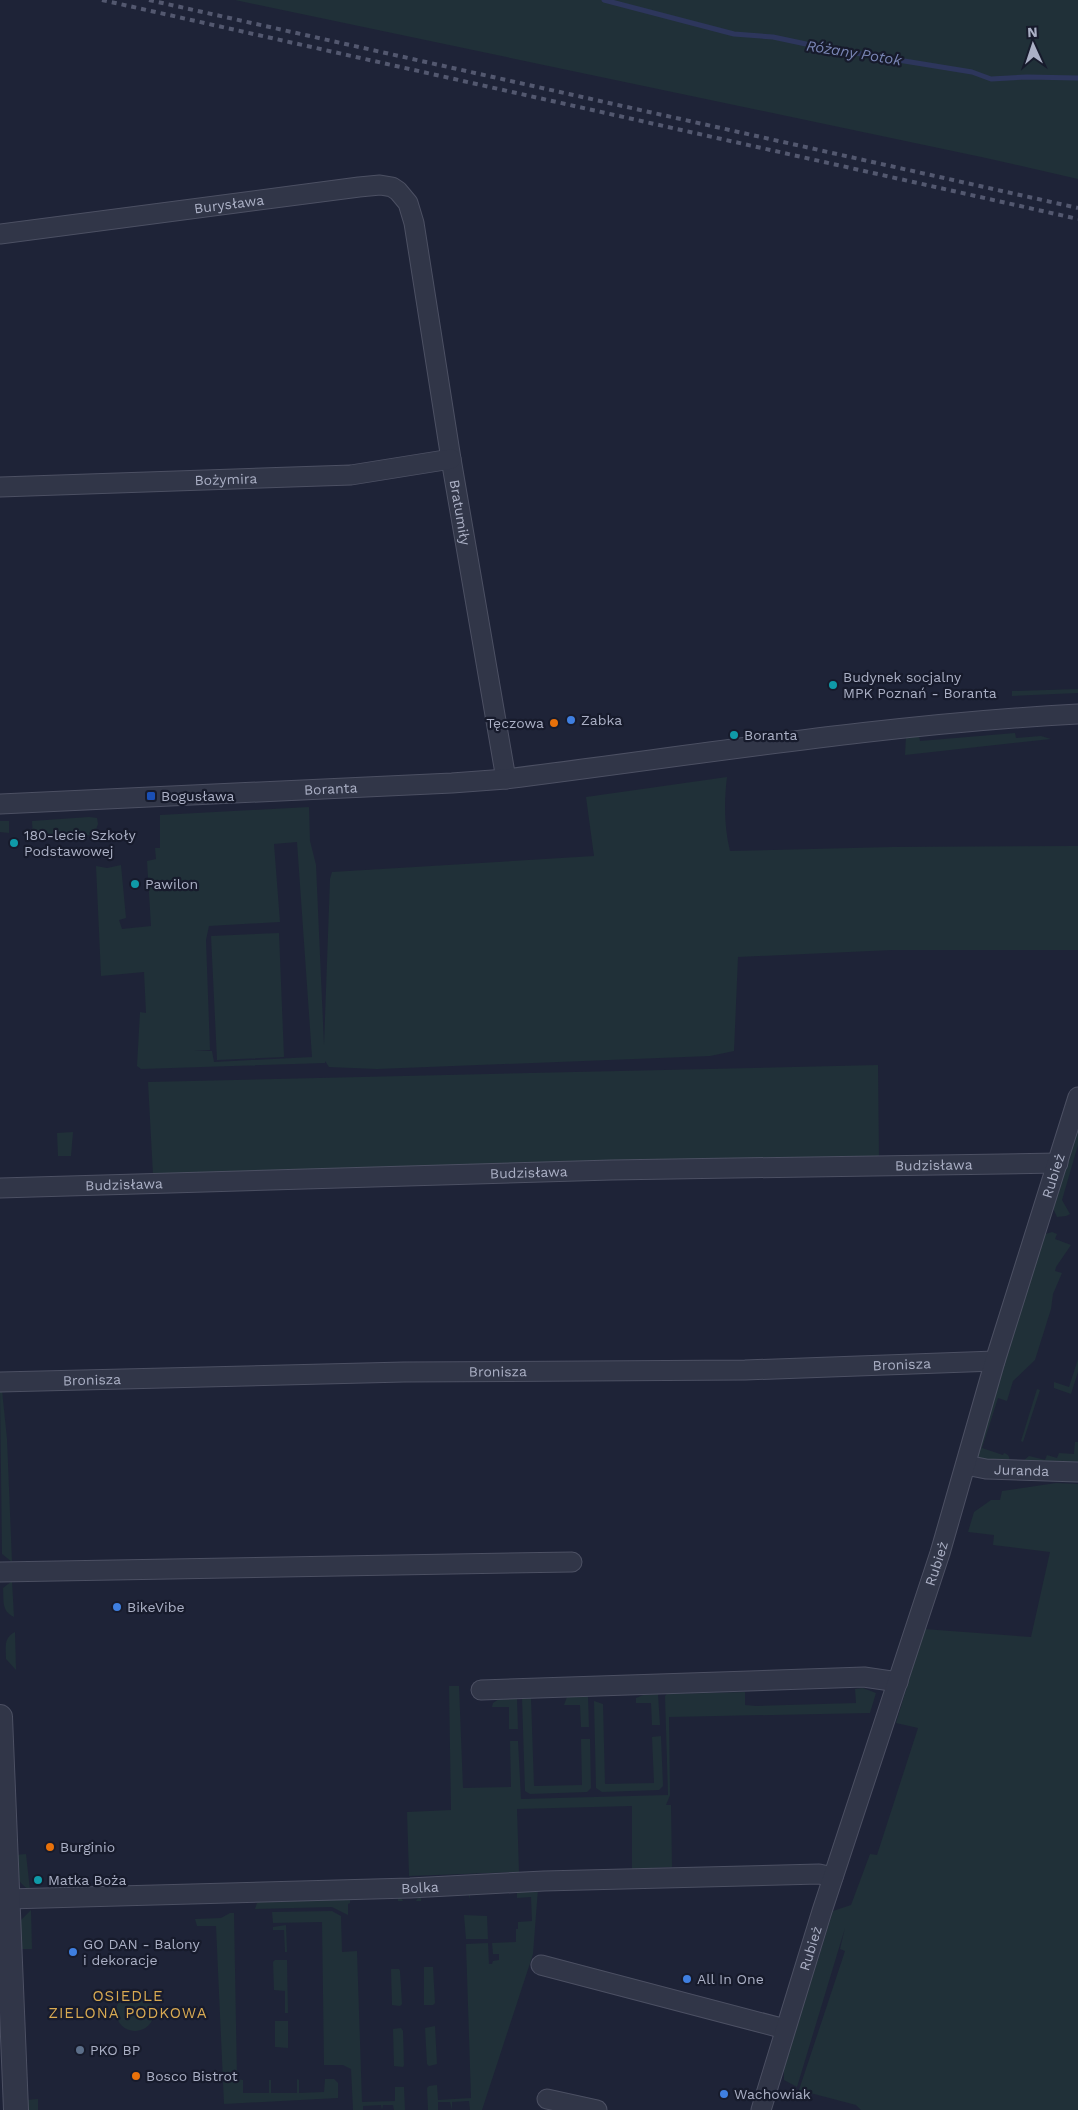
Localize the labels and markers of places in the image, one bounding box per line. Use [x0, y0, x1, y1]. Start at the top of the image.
place label: Budynek socjalny MPK Poznań - Boranta [843, 669, 997, 701]
marker: Budynek socjalny MPK Poznań - Boranta [827, 679, 839, 691]
place label: Zabka [581, 712, 622, 728]
marker: Zabka [565, 714, 577, 726]
place label: Tęczowa [486, 715, 544, 731]
marker: Tęczowa [548, 717, 560, 729]
place label: Boranta [744, 727, 797, 743]
marker: Boranta [728, 729, 740, 741]
place label: Bogusława [161, 788, 235, 804]
marker: Bogusława [145, 790, 157, 802]
place label: 180-lecie Szkoły Podstawowej [24, 827, 136, 859]
marker: 180-lecie Szkoły Podstawowej [8, 837, 20, 849]
place label: Pawilon [145, 876, 198, 892]
marker: Pawilon [129, 878, 141, 890]
place label: BikeVibe [127, 1599, 185, 1615]
marker: BikeVibe [111, 1601, 123, 1613]
place label: Burginio [60, 1839, 115, 1855]
marker: Burginio [44, 1841, 56, 1853]
place label: Matka Boża [48, 1872, 126, 1888]
marker: Matka Boża [32, 1874, 44, 1886]
place label: GO DAN - Balony i dekoracje [83, 1936, 201, 1968]
marker: GO DAN - Balony i dekoracje [67, 1946, 79, 1958]
place label: All In One [697, 1971, 764, 1987]
marker: All In One [681, 1973, 693, 1985]
place label: PKO BP [90, 2042, 140, 2058]
marker: PKO BP [74, 2044, 86, 2056]
place label: Bosco Bistrot [146, 2068, 238, 2084]
marker: Bosco Bistrot [130, 2070, 142, 2082]
place label: Wachowiak [734, 2086, 811, 2102]
marker: Wachowiak [718, 2088, 730, 2100]

